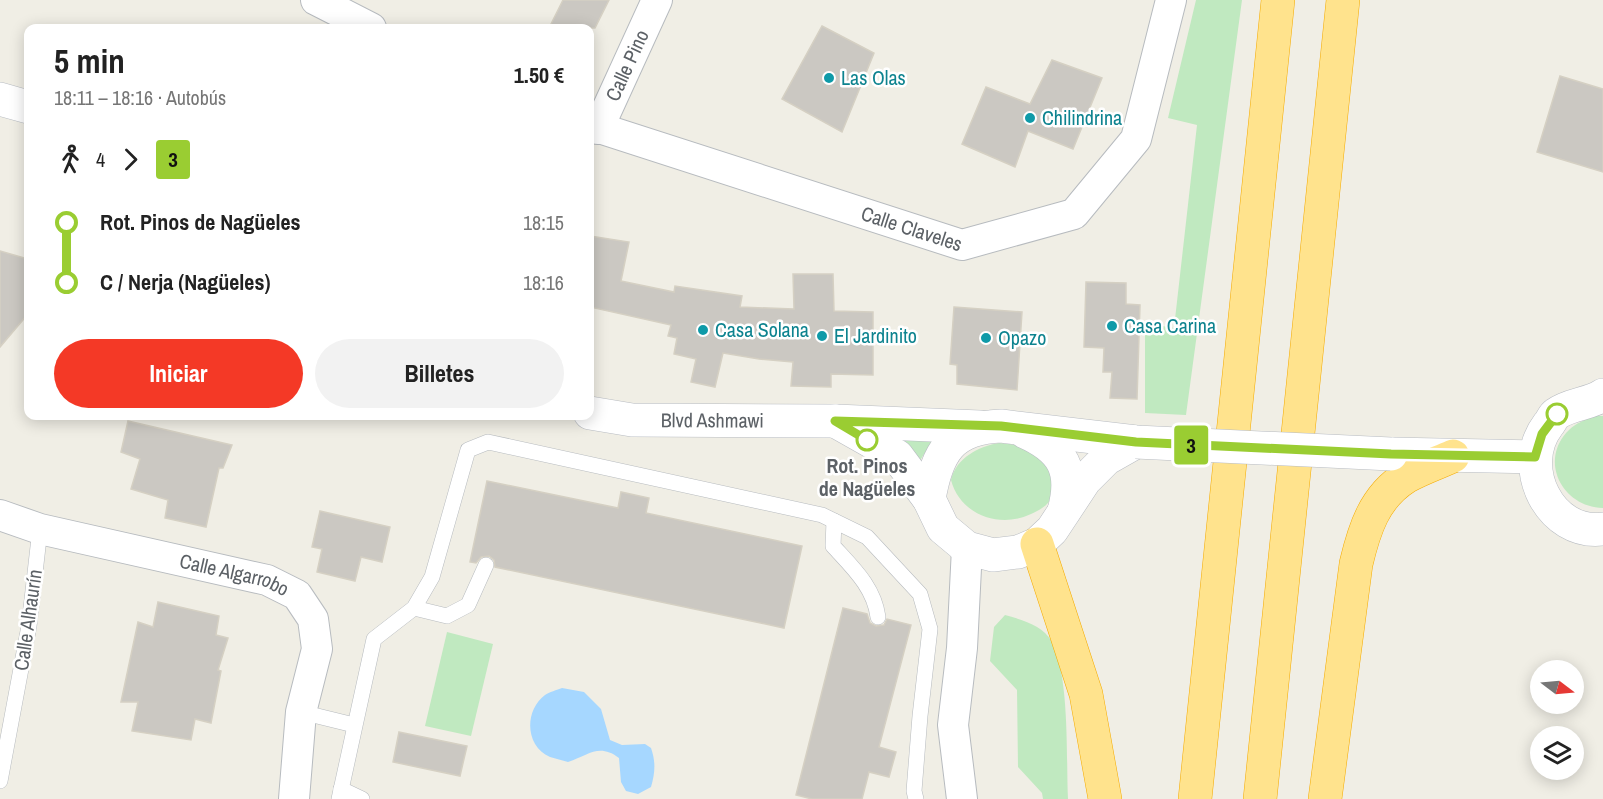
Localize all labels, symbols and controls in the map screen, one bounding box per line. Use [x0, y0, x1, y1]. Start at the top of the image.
street label: Calle Pino [599, 25, 655, 105]
text: 5 min [54, 39, 125, 83]
text: 1.50 € [514, 60, 564, 90]
place label: Las Olas [841, 64, 906, 91]
marker: Las Olas [822, 71, 836, 85]
text: 18:11 – 18:16 · Autobús [54, 84, 226, 111]
place label: Chilindrina [1042, 104, 1122, 131]
marker: Chilindrina [1023, 111, 1037, 125]
icon: walk [54, 143, 87, 176]
icon: forward [114, 143, 147, 176]
text: 3 [168, 145, 178, 174]
text: 4 [96, 146, 105, 173]
street label: Calle Claveles [858, 199, 966, 257]
text: Rot. Pinos de Nagüeles [100, 207, 301, 237]
text: 18:15 [523, 209, 564, 236]
text: C / Nerja (Nagüeles) [100, 267, 270, 297]
text: 18:16 [523, 269, 564, 296]
place label: Casa Carina [1124, 312, 1216, 339]
place label: Casa Solana [715, 316, 809, 343]
marker: Casa Carina [1105, 319, 1119, 333]
place label: El Jardinito [834, 322, 917, 349]
marker: Casa Solana [696, 323, 710, 337]
place label: Opazo [998, 324, 1046, 351]
marker: El Jardinito [815, 329, 829, 343]
marker: Opazo [979, 331, 993, 345]
button: Iniciar [54, 339, 303, 408]
button: Billetes [315, 339, 564, 408]
unlabelled marker [1546, 403, 1568, 425]
street label: Blvd Ashmawi [661, 406, 764, 434]
line badge: 3 [1172, 426, 1210, 464]
marker: Rot. Pinos de Nagüeles [856, 429, 878, 451]
text: 3 [1186, 431, 1196, 460]
place label: Rot. Pinos de Nagüeles [819, 452, 915, 502]
street label: Calle Algarrobo [177, 547, 294, 602]
street label: Calle Alhaurín [7, 567, 48, 672]
north arrow [1530, 660, 1584, 714]
map controls [1530, 660, 1584, 780]
button: layers [1530, 726, 1584, 780]

